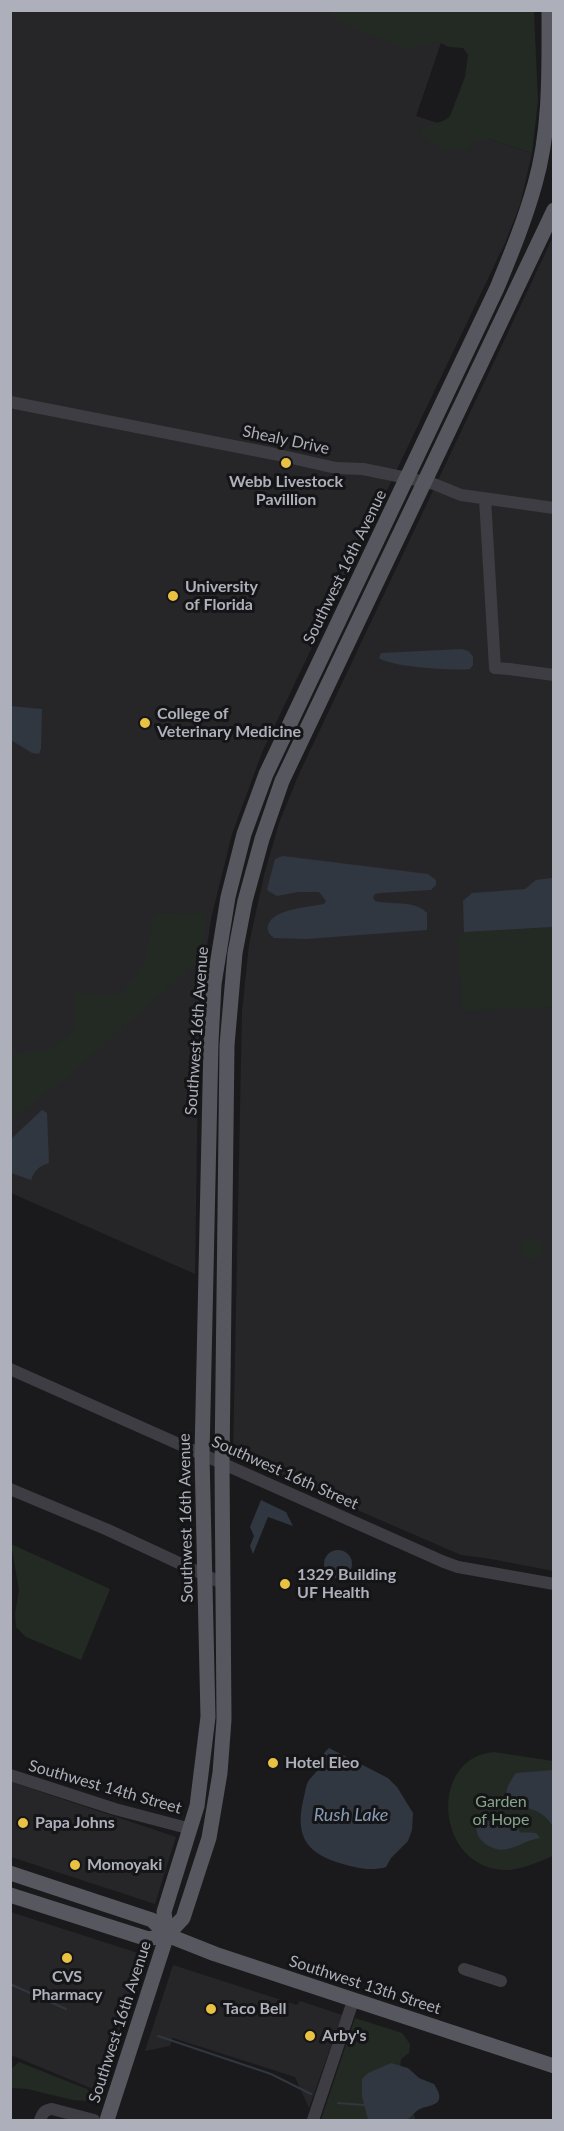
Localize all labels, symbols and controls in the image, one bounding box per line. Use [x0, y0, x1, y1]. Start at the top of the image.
street label: Shealy Drive [241, 421, 331, 459]
marker: Webb Livestock Pavillion [279, 456, 293, 470]
place label: Webb Livestock Pavillion [229, 472, 343, 510]
street label: Southwest 16th Avenue [299, 487, 391, 647]
place label: University of Florida [185, 577, 258, 615]
marker: University of Florida [166, 589, 180, 603]
place label: College of Veterinary Medicine [157, 704, 301, 742]
marker: College of Veterinary Medicine [138, 716, 152, 730]
street label: Southwest 16th Avenue [182, 946, 212, 1116]
street label: Southwest 16th Street [209, 1432, 361, 1514]
street label: Southwest 16th Avenue [175, 1433, 197, 1603]
place label: 1329 Building UF Health [297, 1565, 396, 1603]
marker: 1329 Building UF Health [278, 1577, 292, 1591]
place label: Hotel Eleo [285, 1753, 359, 1773]
street label: Southwest 14th Street [26, 1756, 184, 1818]
marker: Hotel Eleo [266, 1756, 280, 1770]
park label: Garden of Hope [472, 1792, 530, 1830]
water label: Rush Lake [314, 1804, 388, 1826]
place label: Papa Johns [35, 1813, 115, 1833]
marker: Papa Johns [16, 1816, 30, 1830]
place label: Momoyaki [87, 1855, 162, 1875]
marker: Momoyaki [68, 1858, 82, 1872]
street label: Southwest 16th Avenue [85, 1939, 155, 2105]
marker: CVS Pharmacy [60, 1951, 74, 1965]
street label: Southwest 13th Street [287, 1951, 443, 2019]
place label: CVS Pharmacy [32, 1967, 102, 2005]
place label: Taco Bell [223, 1999, 287, 2019]
marker: Taco Bell [204, 2002, 218, 2016]
place label: Arby's [322, 2026, 367, 2046]
marker: Arby's [303, 2029, 317, 2043]

